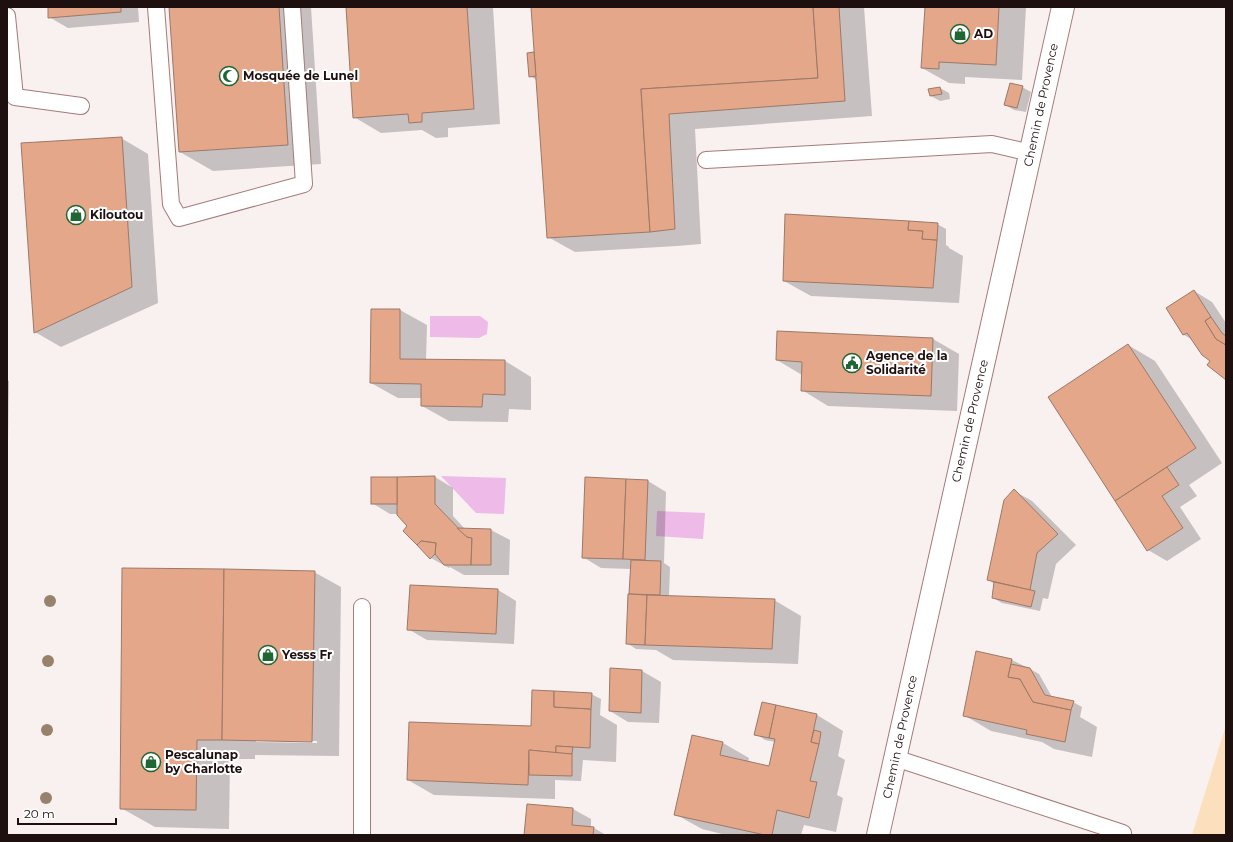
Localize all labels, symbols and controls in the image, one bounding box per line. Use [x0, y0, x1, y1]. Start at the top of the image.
shop icon: AD [949, 23, 971, 45]
place label: AD [973, 26, 993, 41]
street label: Chemin de Provence [1020, 42, 1061, 168]
mosque icon: Mosquée de Lunel [218, 65, 240, 87]
place label: Mosquée de Lunel [243, 68, 358, 83]
shop icon: Kiloutou [65, 204, 87, 226]
place label: Kiloutou [90, 207, 143, 222]
place label: Agence de la Solidarité [865, 348, 948, 377]
public building icon: Agence de la Solidarité [841, 352, 863, 374]
street label: Chemin de Provence [948, 358, 991, 484]
shop icon: Yesss Fr [257, 644, 279, 666]
place label: Yesss Fr [281, 647, 332, 662]
street label: Chemin de Provence [879, 674, 920, 800]
place label: Pescalunap by Charlotte [165, 747, 243, 776]
shop icon: Pescalunap by Charlotte [140, 751, 162, 773]
scale bar [18, 800, 116, 826]
text: 20 m [24, 806, 55, 821]

